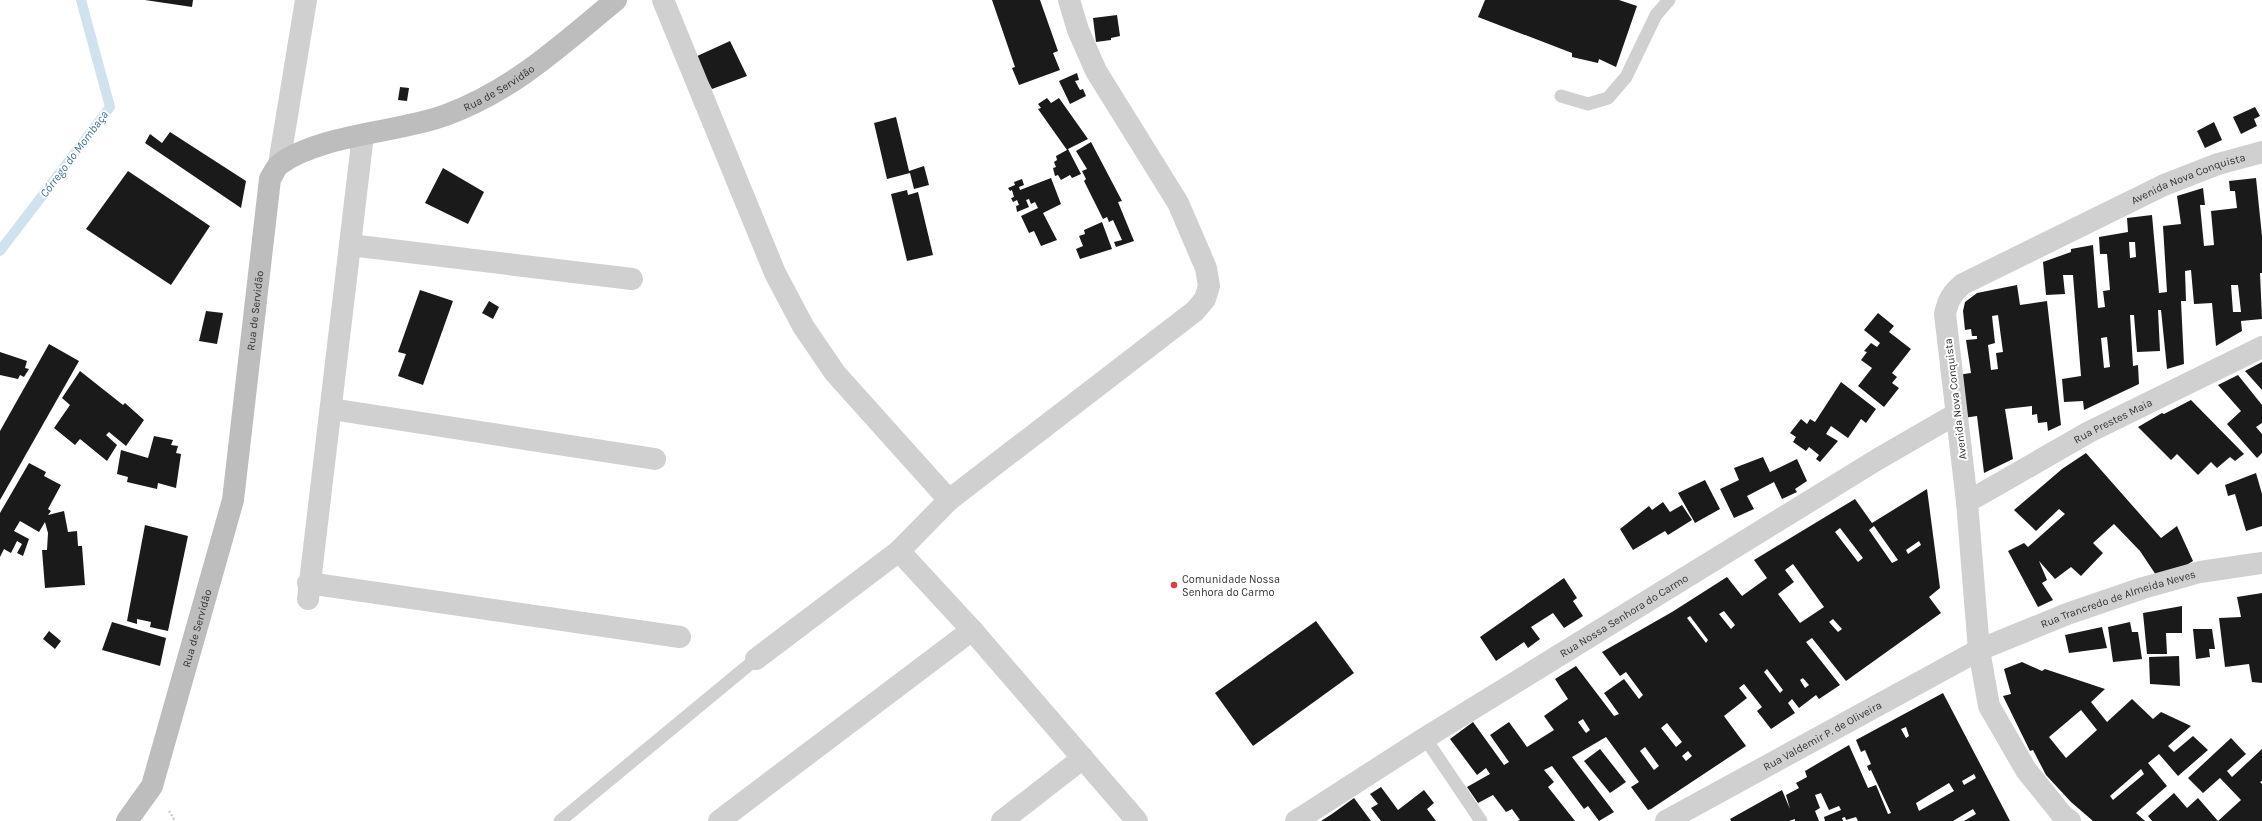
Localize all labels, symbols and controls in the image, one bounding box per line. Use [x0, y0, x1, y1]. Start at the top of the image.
street label: Rua de Servidão [461, 62, 537, 114]
water label: Córrego do Mombaça [37, 108, 111, 200]
street label: Avenida Nova Conquista [2129, 151, 2247, 207]
street label: Rua de Servidão [244, 270, 266, 351]
street label: Avenida Nova Conquista [1942, 338, 1969, 460]
street label: Rua Prestes Maia [2071, 396, 2155, 447]
street label: Rua Trancredo de Almeida Neves [2039, 567, 2197, 631]
street label: Rua Nossa Senhora do Carmo [1558, 571, 1691, 660]
place label: Comunidade Nossa Senhora do Carmo [1182, 573, 1280, 599]
marker: Comunidade Nossa Senhora do Carmo [1169, 580, 1179, 590]
street label: Rua de Servidão [180, 588, 214, 669]
street label: Rua Valdemir P. de Oliveira [1761, 699, 1884, 774]

